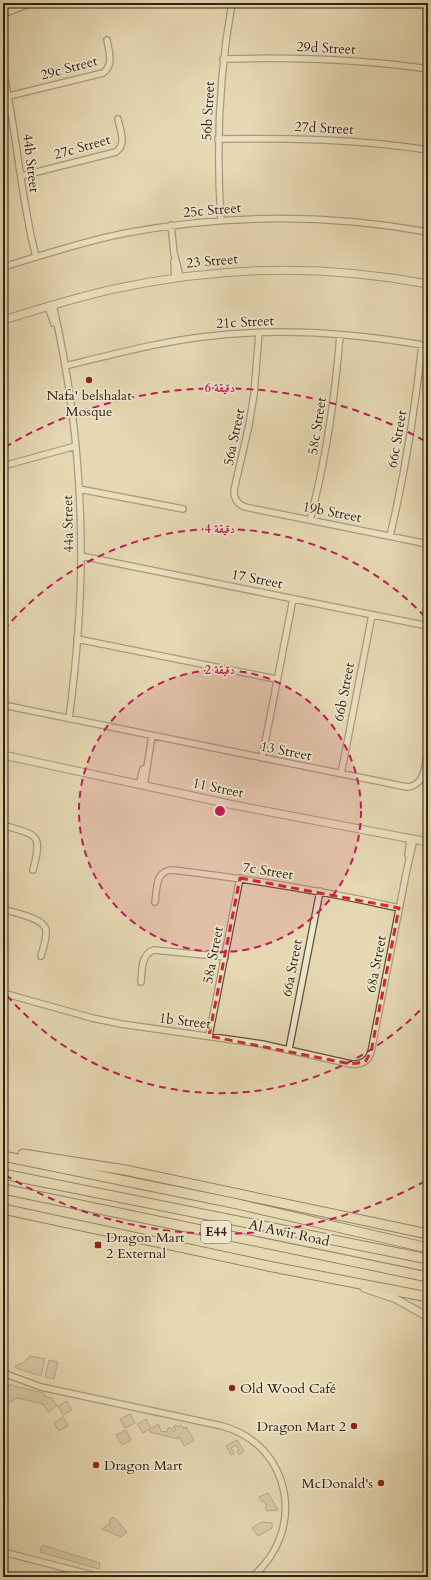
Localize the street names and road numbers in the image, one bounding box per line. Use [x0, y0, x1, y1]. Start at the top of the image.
street label: 29d Street [296, 37, 357, 59]
street label: 29c Street [38, 51, 100, 85]
street label: 56b Street [197, 80, 219, 141]
street label: 27d Street [294, 117, 355, 139]
street label: 27c Street [51, 130, 113, 164]
street label: 44b Street [18, 132, 44, 194]
street label: 25c Street [182, 198, 242, 222]
street label: 23 Street [185, 249, 239, 273]
street label: 21c Street [215, 311, 275, 333]
street label: 58c Street [303, 395, 331, 456]
street label: 56a Street [219, 406, 249, 467]
street label: 66c Street [383, 408, 412, 469]
street label: 44a Street [58, 494, 78, 553]
street label: 19b Street [301, 497, 363, 527]
street label: 17 Street [230, 565, 285, 593]
street label: 66b Street [329, 661, 359, 723]
street label: 13 Street [259, 737, 314, 765]
street label: 11 Street [191, 773, 246, 803]
street label: 7c Street [241, 858, 295, 884]
street label: 58a Street [198, 924, 228, 985]
street label: 68a Street [361, 933, 391, 994]
street label: 66a Street [277, 937, 307, 998]
street label: 1b Street [158, 1008, 213, 1034]
street label: Al Awir Road [247, 1215, 332, 1251]
road number: E44 [201, 1221, 231, 1243]

